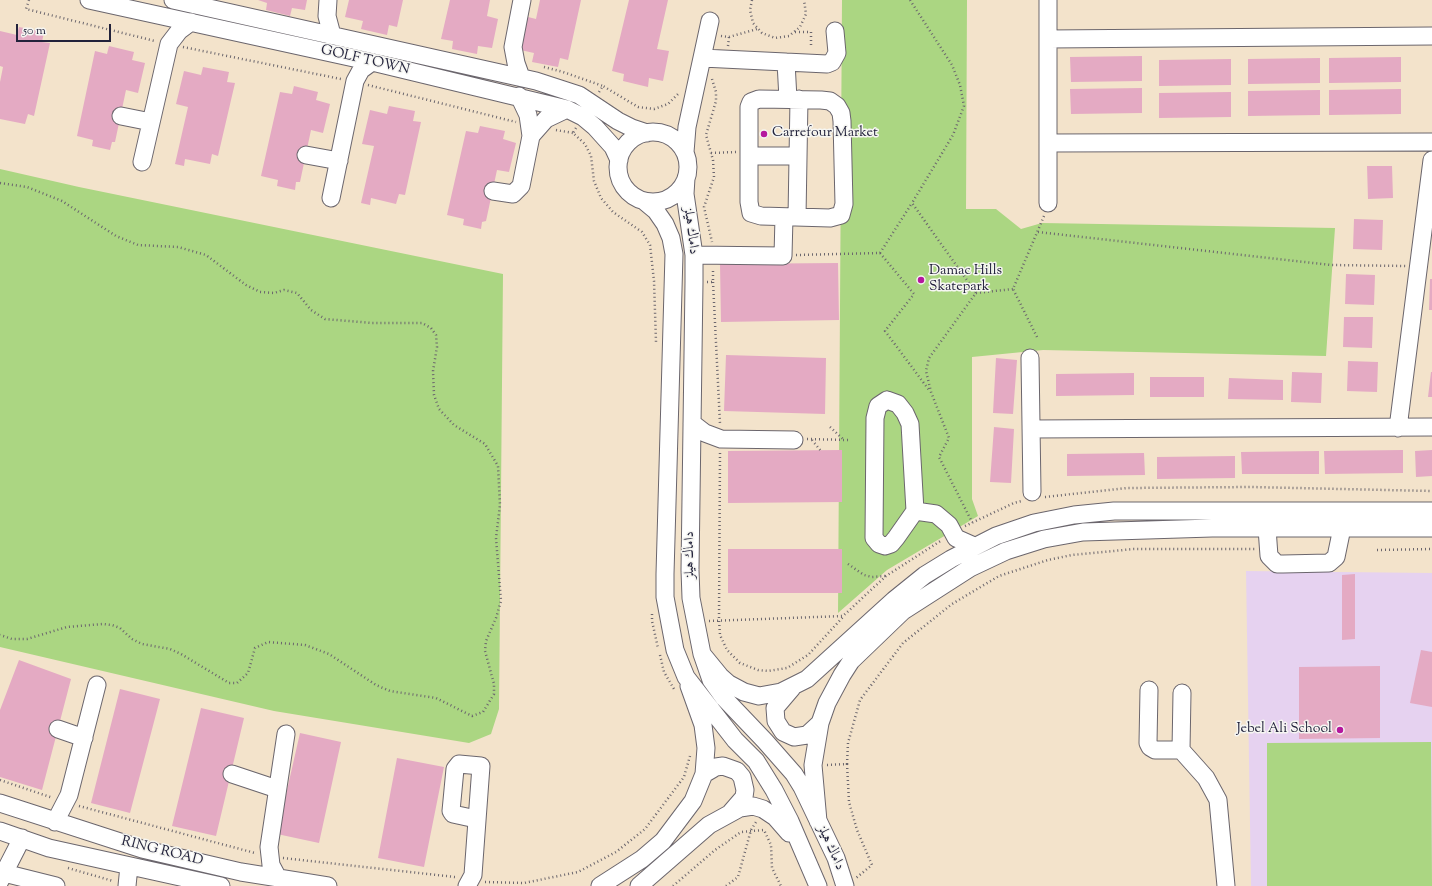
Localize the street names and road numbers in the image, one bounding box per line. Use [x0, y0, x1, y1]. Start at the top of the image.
street label: GOLF TOWN [319, 43, 411, 79]
street label: داماك هيلز [679, 206, 701, 256]
street label: داماك هيلز [683, 531, 699, 579]
street label: داماك هيلز [813, 823, 847, 873]
street label: RING ROAD [119, 834, 205, 870]

